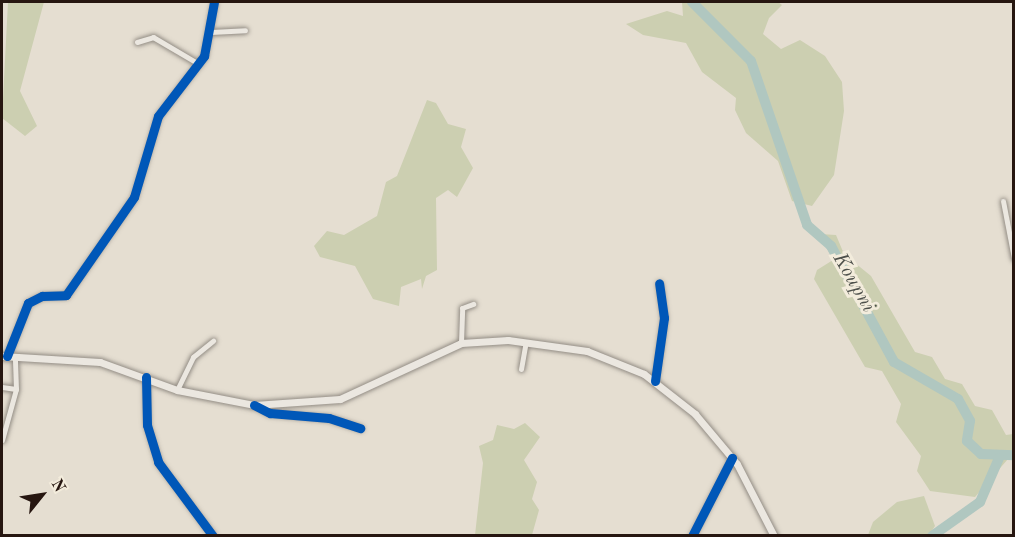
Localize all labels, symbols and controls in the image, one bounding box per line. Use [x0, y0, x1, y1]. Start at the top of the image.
water label: Koupni [826, 249, 880, 317]
north arrow [12, 465, 72, 525]
text: N [48, 477, 68, 495]

